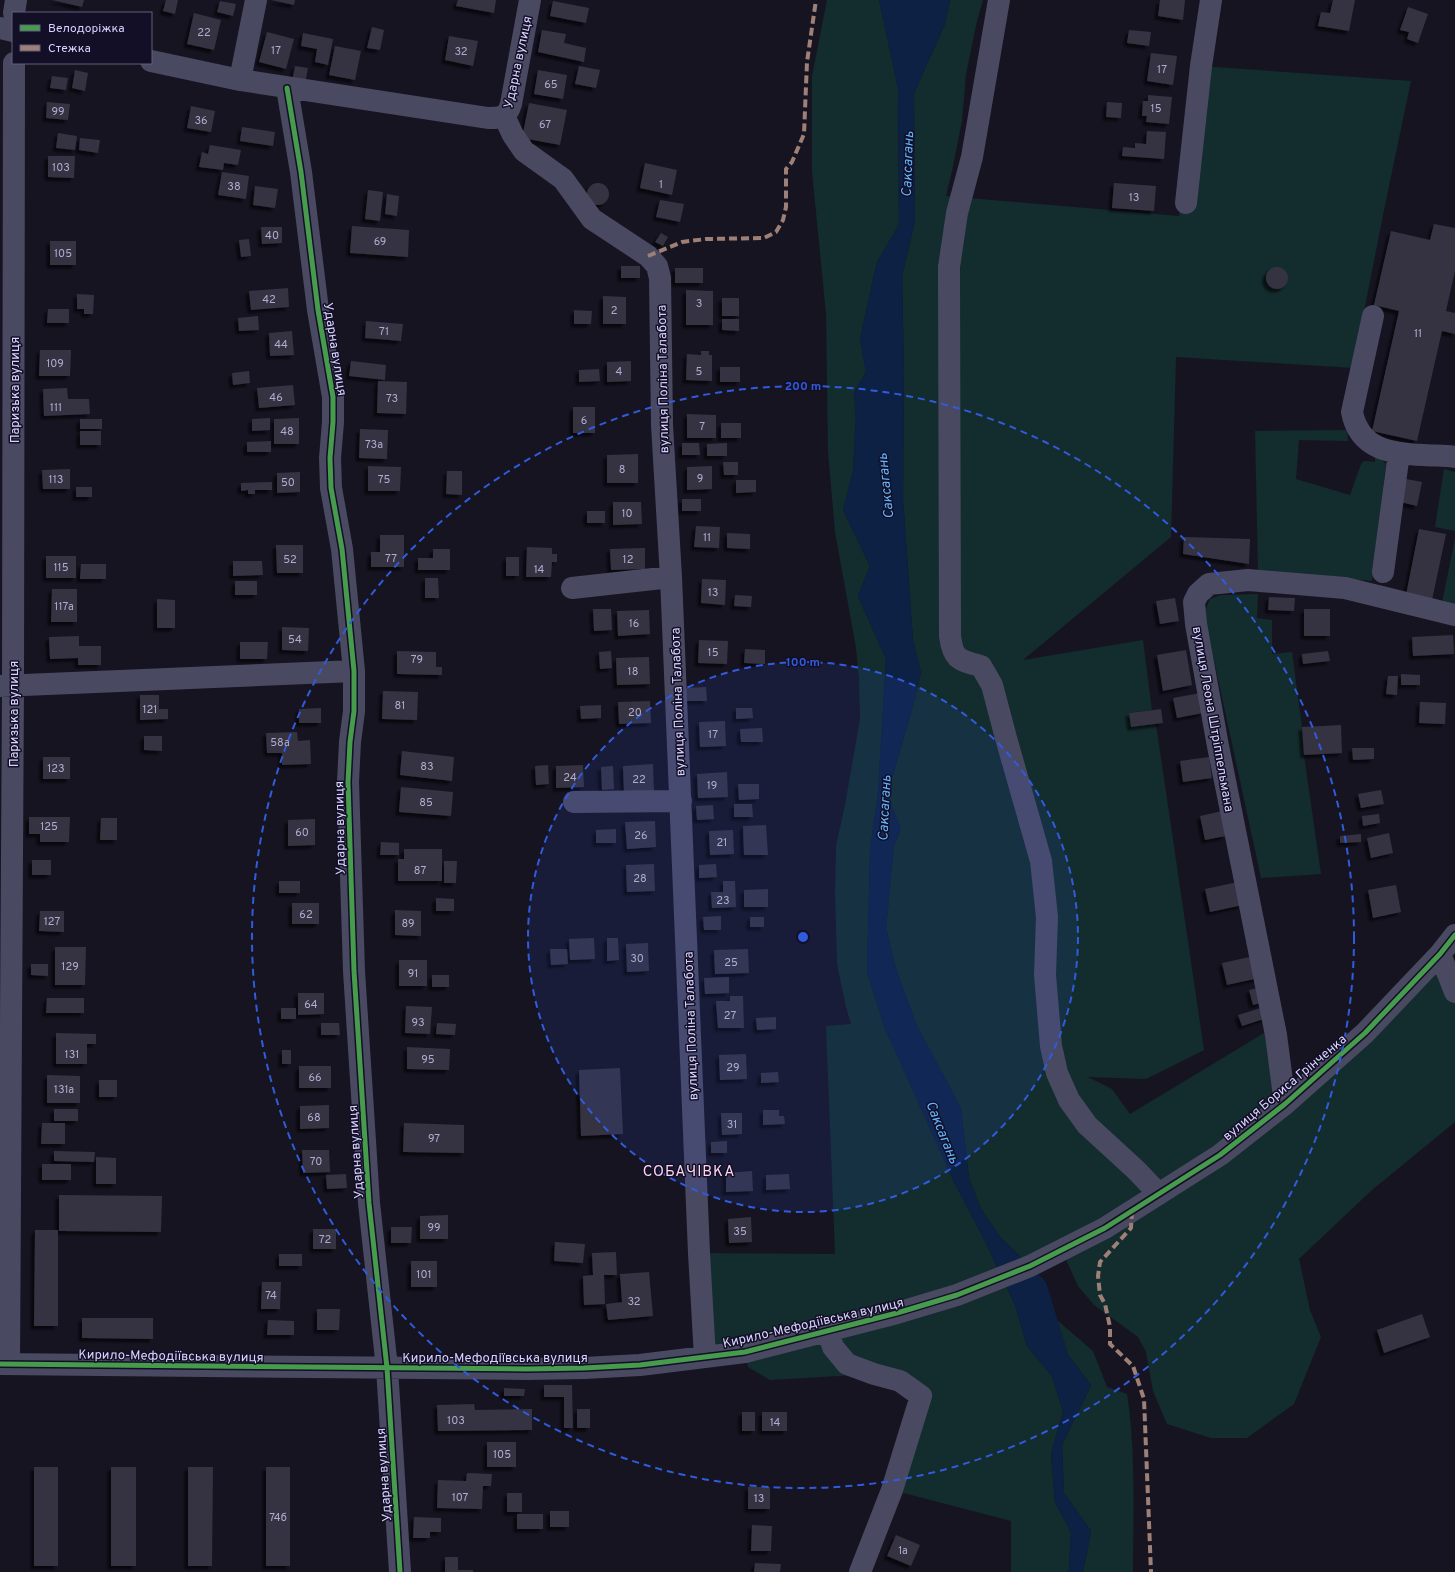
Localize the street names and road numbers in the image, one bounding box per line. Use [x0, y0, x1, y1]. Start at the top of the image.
street label: Ударна вулиця [501, 15, 537, 110]
street label: Ударна вулиця [319, 302, 349, 397]
street label: вулиця Поліна Талабота [655, 305, 673, 453]
street label: Паризька вулиця [8, 337, 24, 443]
street label: вулиця Леона Штріппельмана [1188, 625, 1236, 813]
street label: вулиця Поліна Талабота [668, 627, 690, 777]
street label: Паризька вулиця [7, 661, 23, 767]
street label: Ударна вулиця [332, 781, 350, 875]
street label: вулиця Поліна Талабота [681, 951, 703, 1101]
street label: вулиця Бориса Грінченка [1220, 1032, 1350, 1145]
street label: Ударна вулиця [346, 1104, 368, 1199]
street label: Кирило-Мефодіївська вулиця [721, 1295, 906, 1353]
street label: Кирило-Мефодіївська вулиця [78, 1347, 264, 1367]
street label: Кирило-Мефодіївська вулиця [402, 1351, 588, 1367]
street label: Ударна вулиця [374, 1427, 396, 1522]

